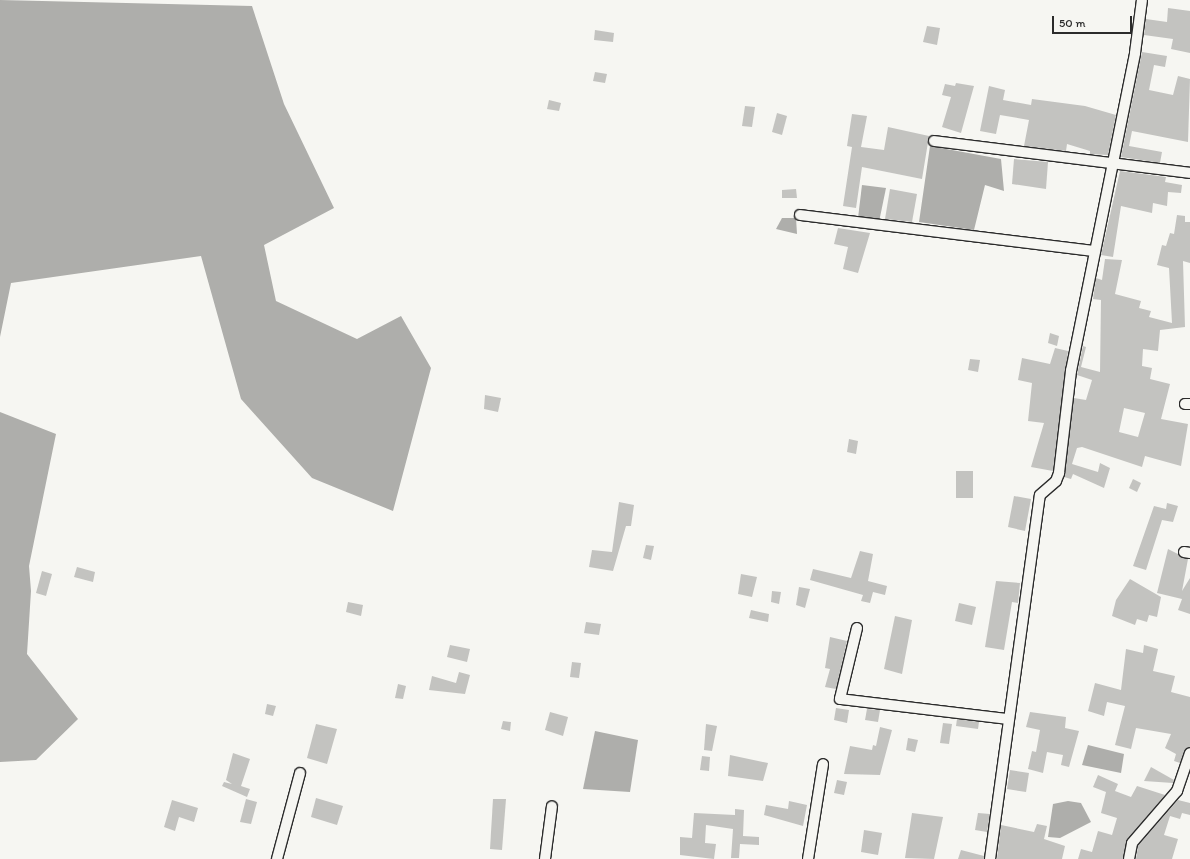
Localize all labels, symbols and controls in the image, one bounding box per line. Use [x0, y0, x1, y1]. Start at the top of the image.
scale bar [1054, 8, 1134, 34]
text: 50 m [1059, 16, 1085, 30]

